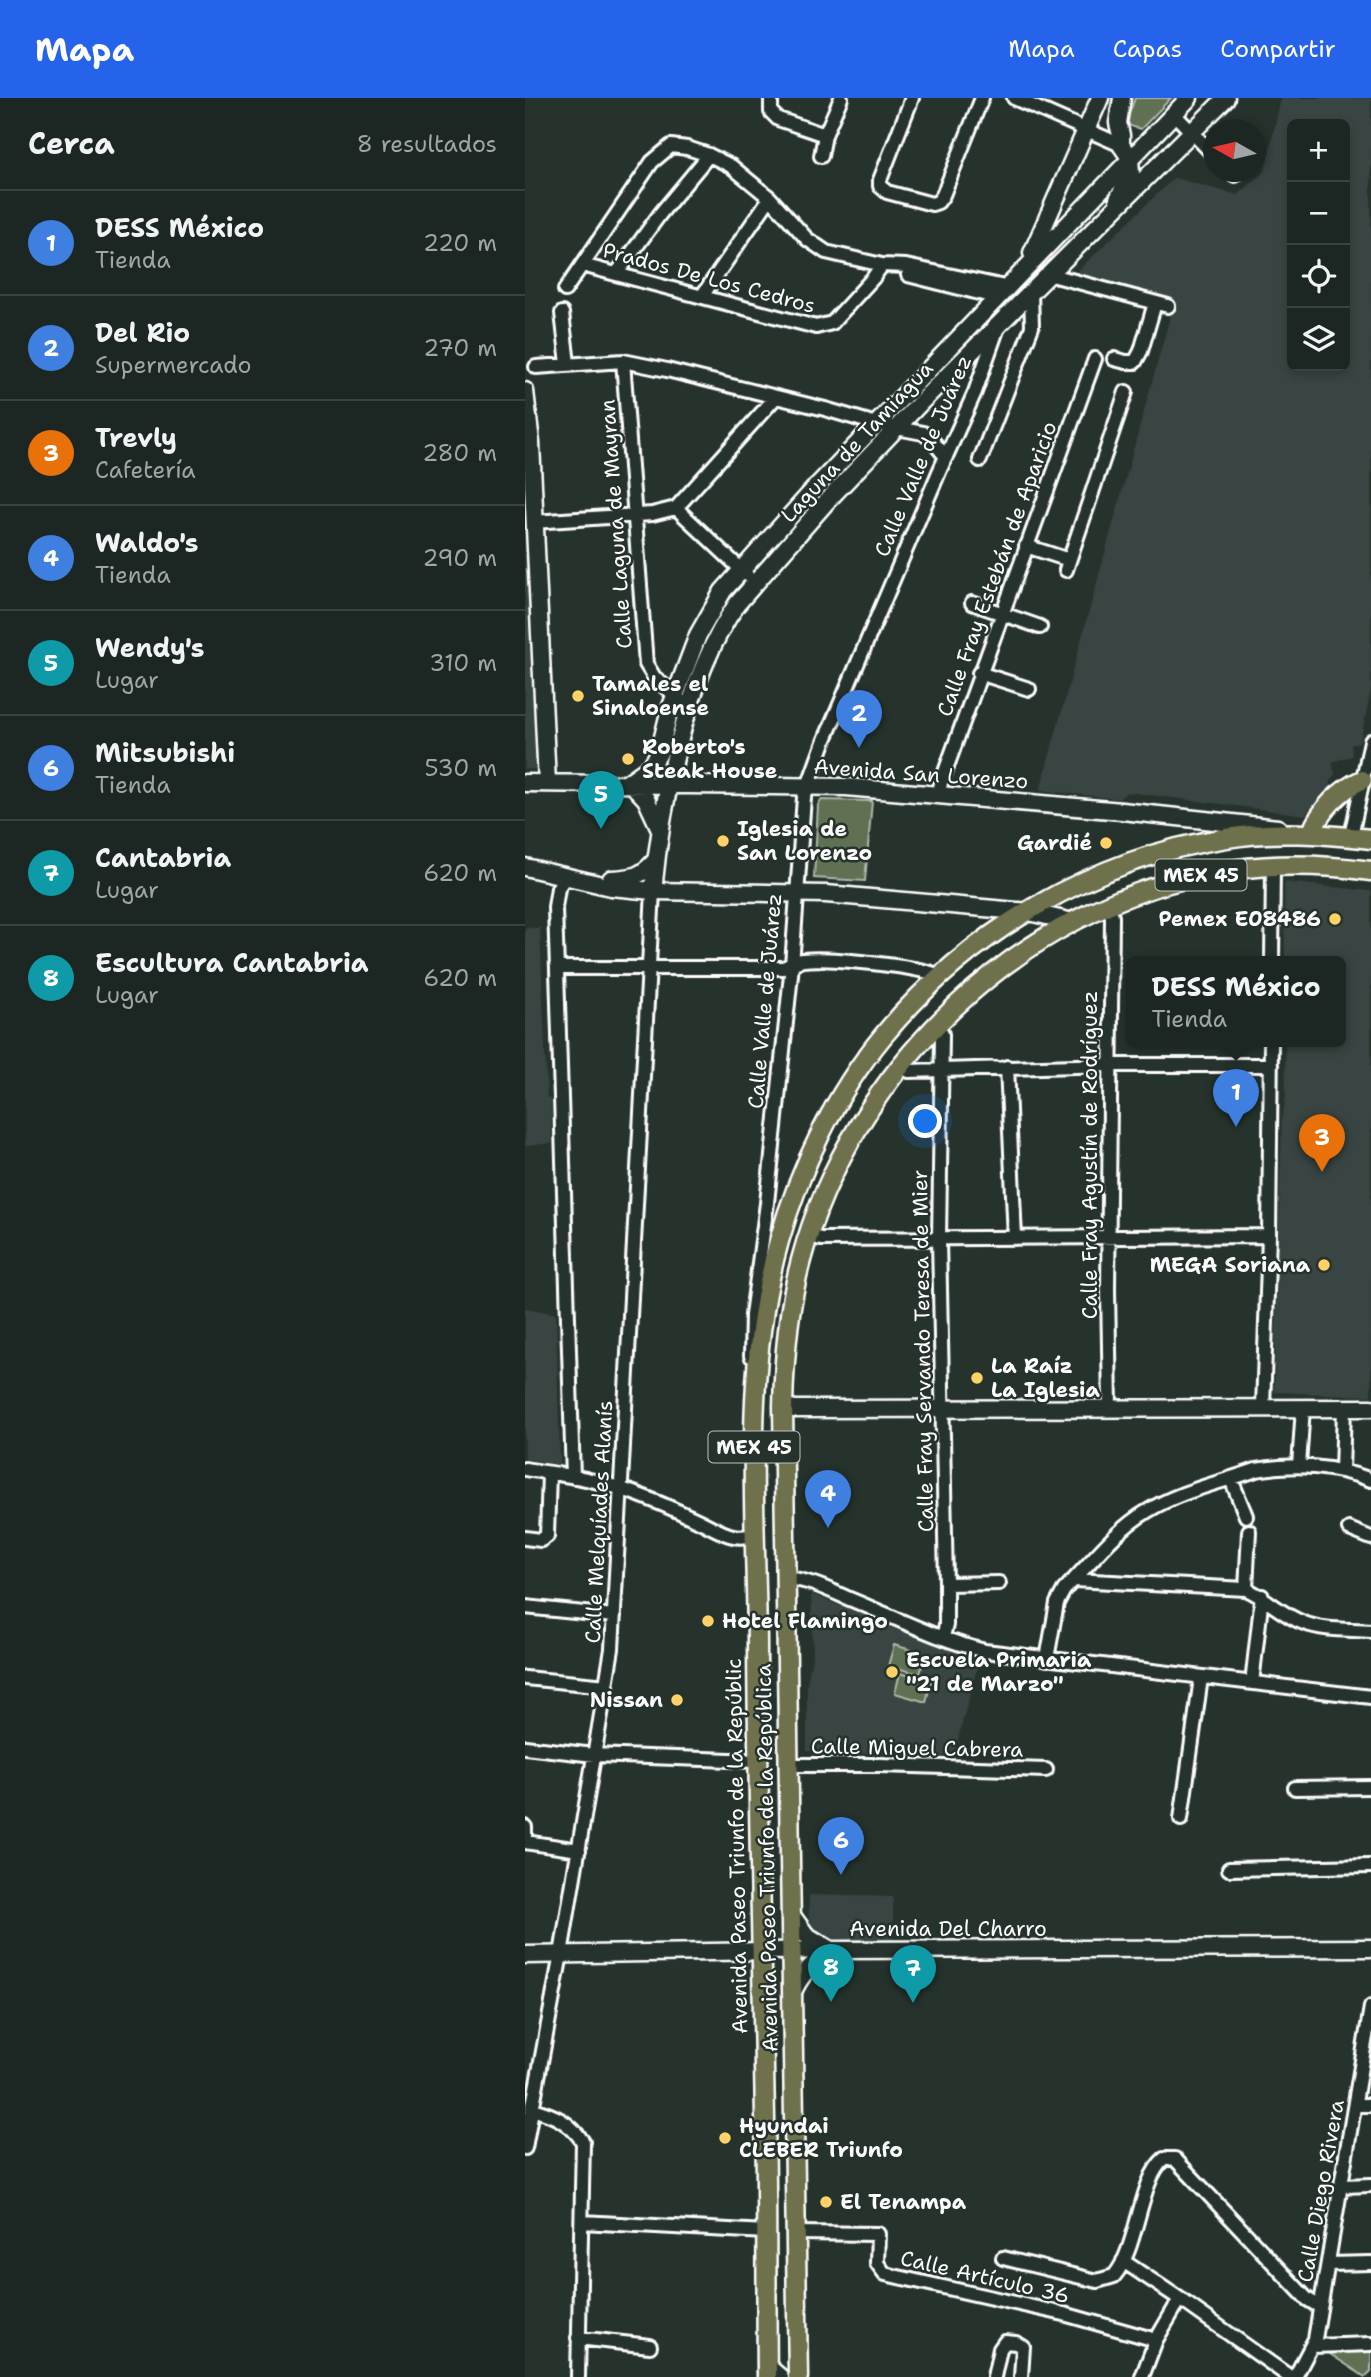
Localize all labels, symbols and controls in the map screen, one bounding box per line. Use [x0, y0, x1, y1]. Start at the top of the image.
text: Mapa [35, 27, 134, 72]
text: Mapa [1008, 33, 1075, 65]
text: Capas [1113, 33, 1182, 65]
text: Compartir [1220, 33, 1336, 65]
north arrow [1203, 119, 1266, 182]
map controls [1287, 119, 1350, 371]
button: + [1287, 119, 1350, 182]
text: Cerca [28, 123, 115, 164]
text: 8 resultados [357, 129, 497, 159]
button: − [1287, 182, 1350, 245]
text: DESS México [95, 210, 264, 245]
text: 1 [46, 228, 56, 258]
text: 220 m [423, 228, 497, 258]
street label: Prados De Los Cedros [600, 236, 818, 320]
text: Tienda [95, 245, 171, 275]
button: locate [1287, 245, 1350, 308]
button: layers [1287, 308, 1350, 371]
text: Del Rio [95, 315, 190, 350]
text: 2 [43, 333, 59, 363]
text: 270 m [423, 333, 497, 363]
text: Supermercado [95, 350, 251, 380]
street label: Calle Valle de Juárez [868, 351, 978, 561]
street label: Laguna de Tamiagua [775, 355, 939, 529]
street label: Calle Laguna de Mayran [593, 398, 639, 650]
street label: Calle Fray Estebán de Aparicio [931, 418, 1063, 720]
text: Trevly [95, 420, 177, 455]
text: 3 [43, 438, 59, 468]
text: 280 m [422, 438, 497, 468]
text: Cafetería [95, 455, 196, 485]
text: Waldo's [95, 525, 199, 560]
text: 4 [43, 543, 59, 573]
text: 290 m [423, 543, 497, 573]
text: Tienda [95, 560, 171, 590]
text: Wendy's [95, 630, 204, 665]
text: 5 [44, 648, 58, 678]
text: 310 m [429, 648, 497, 678]
text: Lugar [95, 665, 159, 695]
place label: Tamales el Sinaloense [592, 670, 709, 722]
marker: Tamales el Sinaloense [570, 688, 586, 704]
pin: 2 [836, 690, 882, 748]
place label: Roberto's Steak House [642, 733, 777, 785]
text: Mitsubishi [95, 735, 235, 770]
marker: Roberto's Steak House [620, 751, 636, 767]
text: 6 [43, 753, 59, 783]
text: 530 m [425, 753, 497, 783]
street label: Avenida San Lorenzo [813, 753, 1029, 795]
text: Tienda [95, 770, 171, 800]
pin: 5 [578, 771, 624, 829]
place label: Iglesia de San Lorenzo [737, 815, 872, 867]
place label: Gardié [1017, 829, 1092, 857]
marker: Iglesia de San Lorenzo [715, 833, 731, 849]
marker: Gardié [1098, 835, 1114, 851]
text: Cantabria [95, 840, 231, 875]
text: 7 [43, 858, 59, 888]
text: 620 m [423, 858, 497, 888]
road number: MEX 45 [1155, 860, 1247, 890]
text: Lugar [95, 875, 159, 905]
street label: Calle Valle de Juárez [742, 892, 788, 1110]
place label: Pemex E08486 [1159, 905, 1321, 933]
marker: Pemex E08486 [1327, 911, 1343, 927]
text: Escultura Cantabria [95, 945, 369, 980]
popup [1126, 956, 1346, 1047]
text: 8 [43, 963, 59, 993]
text: 620 m [423, 963, 497, 993]
text: DESS México [1151, 969, 1321, 1004]
text: Lugar [95, 980, 159, 1010]
street label: Calle Fray Agustín de Rodríguez [1076, 991, 1104, 1319]
text: Tienda [1151, 1004, 1227, 1034]
pin: 1 [1213, 1069, 1259, 1127]
your location [908, 1104, 942, 1138]
pin: 3 [1299, 1114, 1345, 1172]
street label: Calle Fray Servando Teresa de Mier [906, 1169, 940, 1532]
place label: MEGA Soriana [1150, 1251, 1311, 1279]
marker: MEGA Soriana [1316, 1257, 1332, 1273]
place label: La Raíz La Iglesia [991, 1352, 1101, 1404]
marker: La Raíz La Iglesia [969, 1370, 985, 1386]
street label: Calle Melquíades Alanís [579, 1400, 619, 1644]
road number: MEX 45 [709, 1432, 799, 1462]
pin: 4 [805, 1470, 851, 1528]
place label: Hotel Flamingo [722, 1607, 888, 1635]
marker: Hotel Flamingo [700, 1613, 716, 1629]
place label: Escuela Primaria "21 de Marzo" [906, 1646, 1092, 1698]
street label: Avenida Paseo Triunfo de la Repúblic [720, 1658, 754, 2034]
street label: Avenida Paseo Triunfo de la República [750, 1664, 784, 2052]
marker: Escuela Primaria "21 de Marzo" [884, 1664, 900, 1680]
place label: Nissan [590, 1686, 663, 1714]
marker: Nissan [669, 1692, 685, 1708]
street label: Calle Miguel Cabrera [811, 1732, 1023, 1764]
pin: 6 [818, 1817, 864, 1875]
street label: Avenida Del Charro [849, 1915, 1047, 1943]
pin: 8 [808, 1944, 854, 2002]
pin: 7 [890, 1945, 936, 2003]
street label: Calle Diego Rivera [1291, 2097, 1351, 2285]
place label: Hyundai CLEBER Triunfo [739, 2112, 903, 2164]
marker: Hyundai CLEBER Triunfo [717, 2130, 733, 2146]
place label: El Tenampa [840, 2188, 967, 2216]
marker: El Tenampa [818, 2194, 834, 2210]
street label: Calle Artículo 36 [898, 2244, 1072, 2310]

